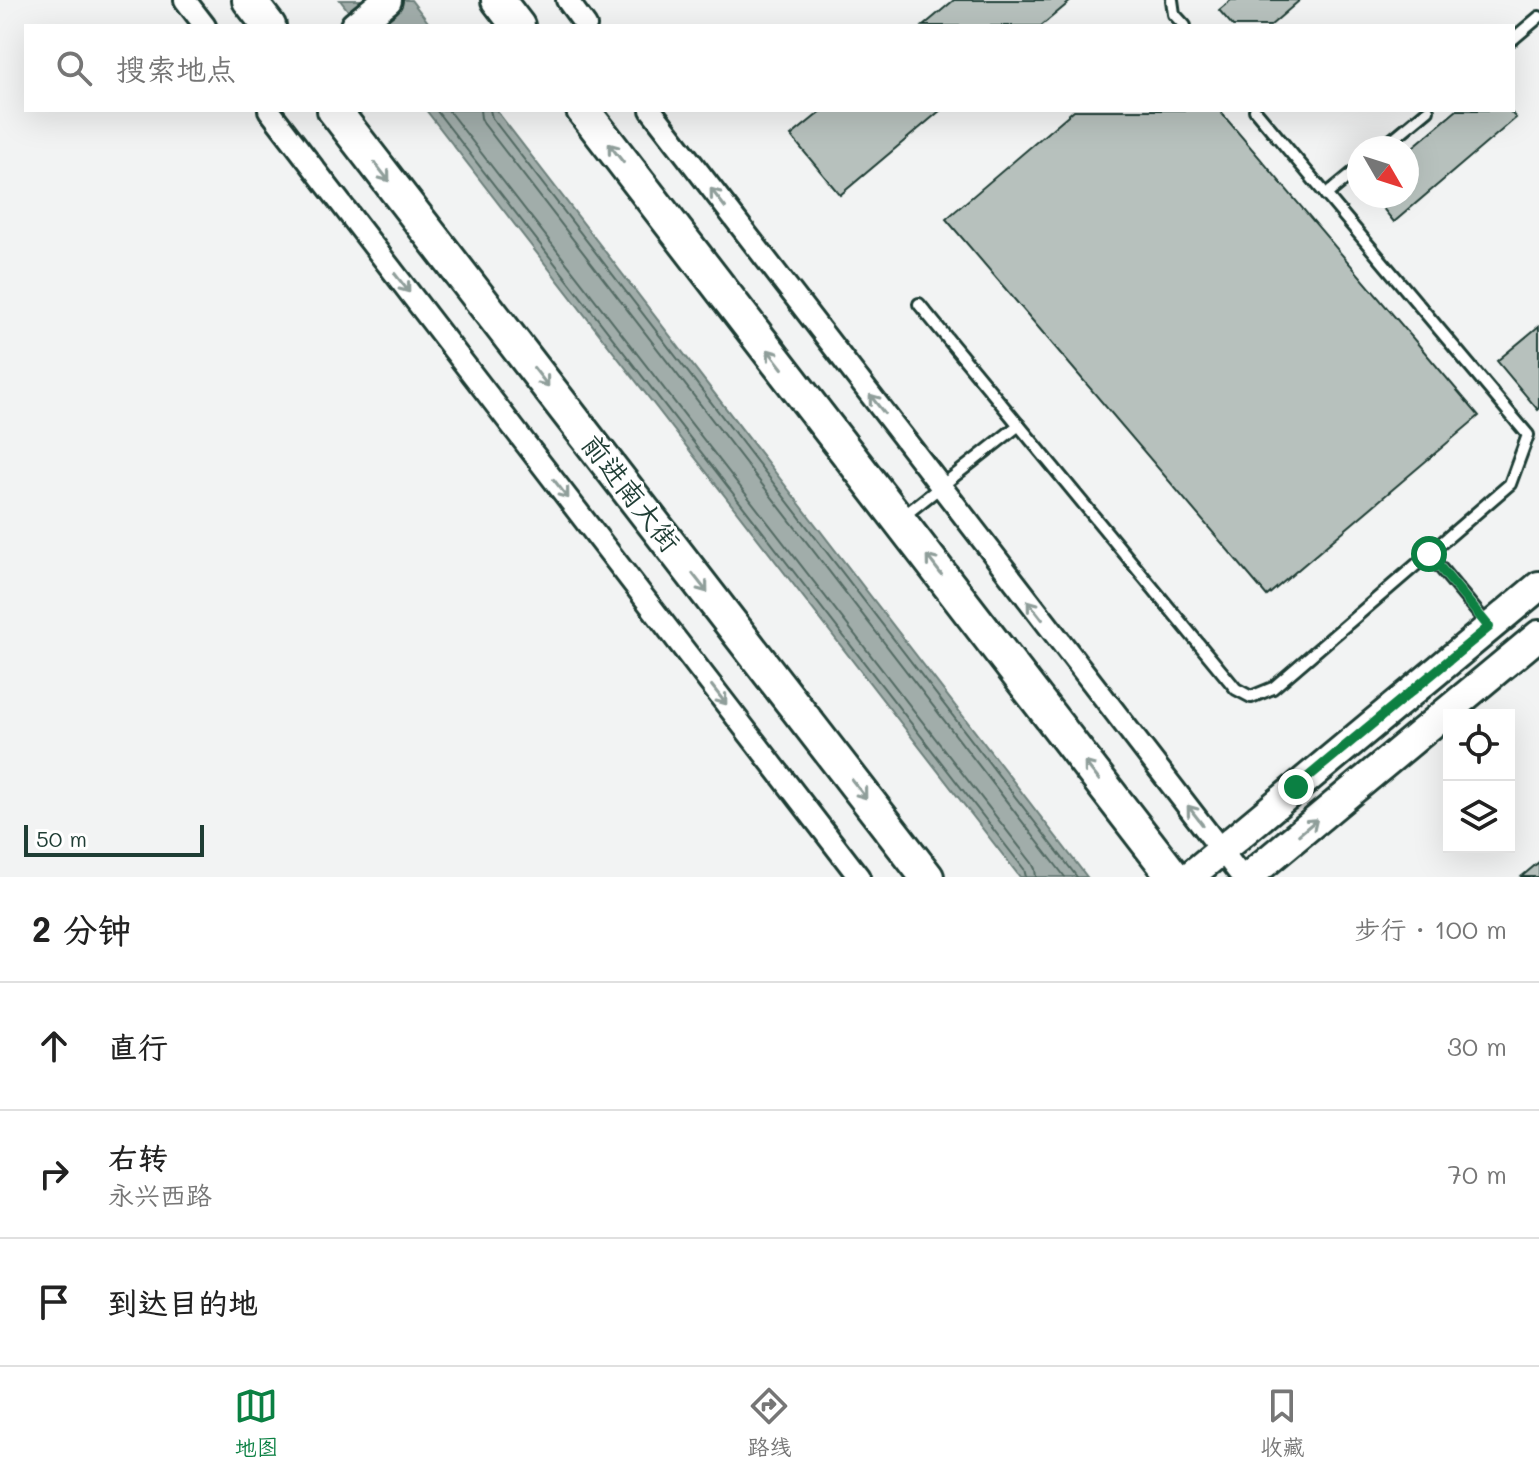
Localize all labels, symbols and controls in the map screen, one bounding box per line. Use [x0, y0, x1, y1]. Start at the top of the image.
search box [24, 24, 1515, 112]
icon: search [52, 46, 96, 90]
text: 搜索地点 [116, 48, 236, 88]
north arrow [1347, 136, 1419, 208]
one-way arrow [607, 143, 625, 164]
one-way arrow [373, 161, 390, 182]
one-way arrow [710, 187, 727, 209]
one-way arrow [394, 272, 411, 293]
one-way arrow [766, 349, 783, 370]
one-way arrow [533, 366, 550, 387]
one-way arrow [868, 394, 885, 415]
street label: 前进南大街 [575, 426, 689, 559]
one-way arrow [552, 478, 569, 499]
route start [1411, 536, 1447, 572]
one-way arrow [925, 555, 942, 576]
one-way arrow [692, 572, 709, 593]
one-way arrow [1027, 599, 1044, 621]
one-way arrow [710, 684, 727, 705]
map controls [1443, 709, 1515, 853]
button: locate [1443, 709, 1515, 781]
one-way arrow [1084, 761, 1101, 782]
route end [1278, 769, 1314, 805]
one-way arrow [851, 777, 868, 799]
button: layers [1443, 781, 1515, 853]
one-way arrow [1186, 805, 1203, 826]
one-way arrow [1297, 818, 1317, 836]
scale bar [24, 821, 204, 857]
text: 50 m [36, 824, 87, 853]
text: 2 分钟 [32, 906, 131, 951]
text: 步行 · 100 m [1354, 912, 1507, 946]
icon: ahead [32, 1024, 76, 1068]
text: 直行 [108, 1026, 168, 1066]
text: 30 m [1447, 1029, 1507, 1063]
text: 右转 [108, 1137, 168, 1177]
icon: right [32, 1152, 76, 1196]
text: 70 m [1447, 1157, 1507, 1191]
text: 永兴西路 [108, 1178, 212, 1212]
icon: arrive [32, 1280, 76, 1324]
text: 到达目的地 [108, 1282, 258, 1322]
tab: 地图 [234, 1384, 279, 1461]
tab: 路线 [747, 1384, 792, 1461]
tab: 收藏 [1260, 1384, 1305, 1461]

